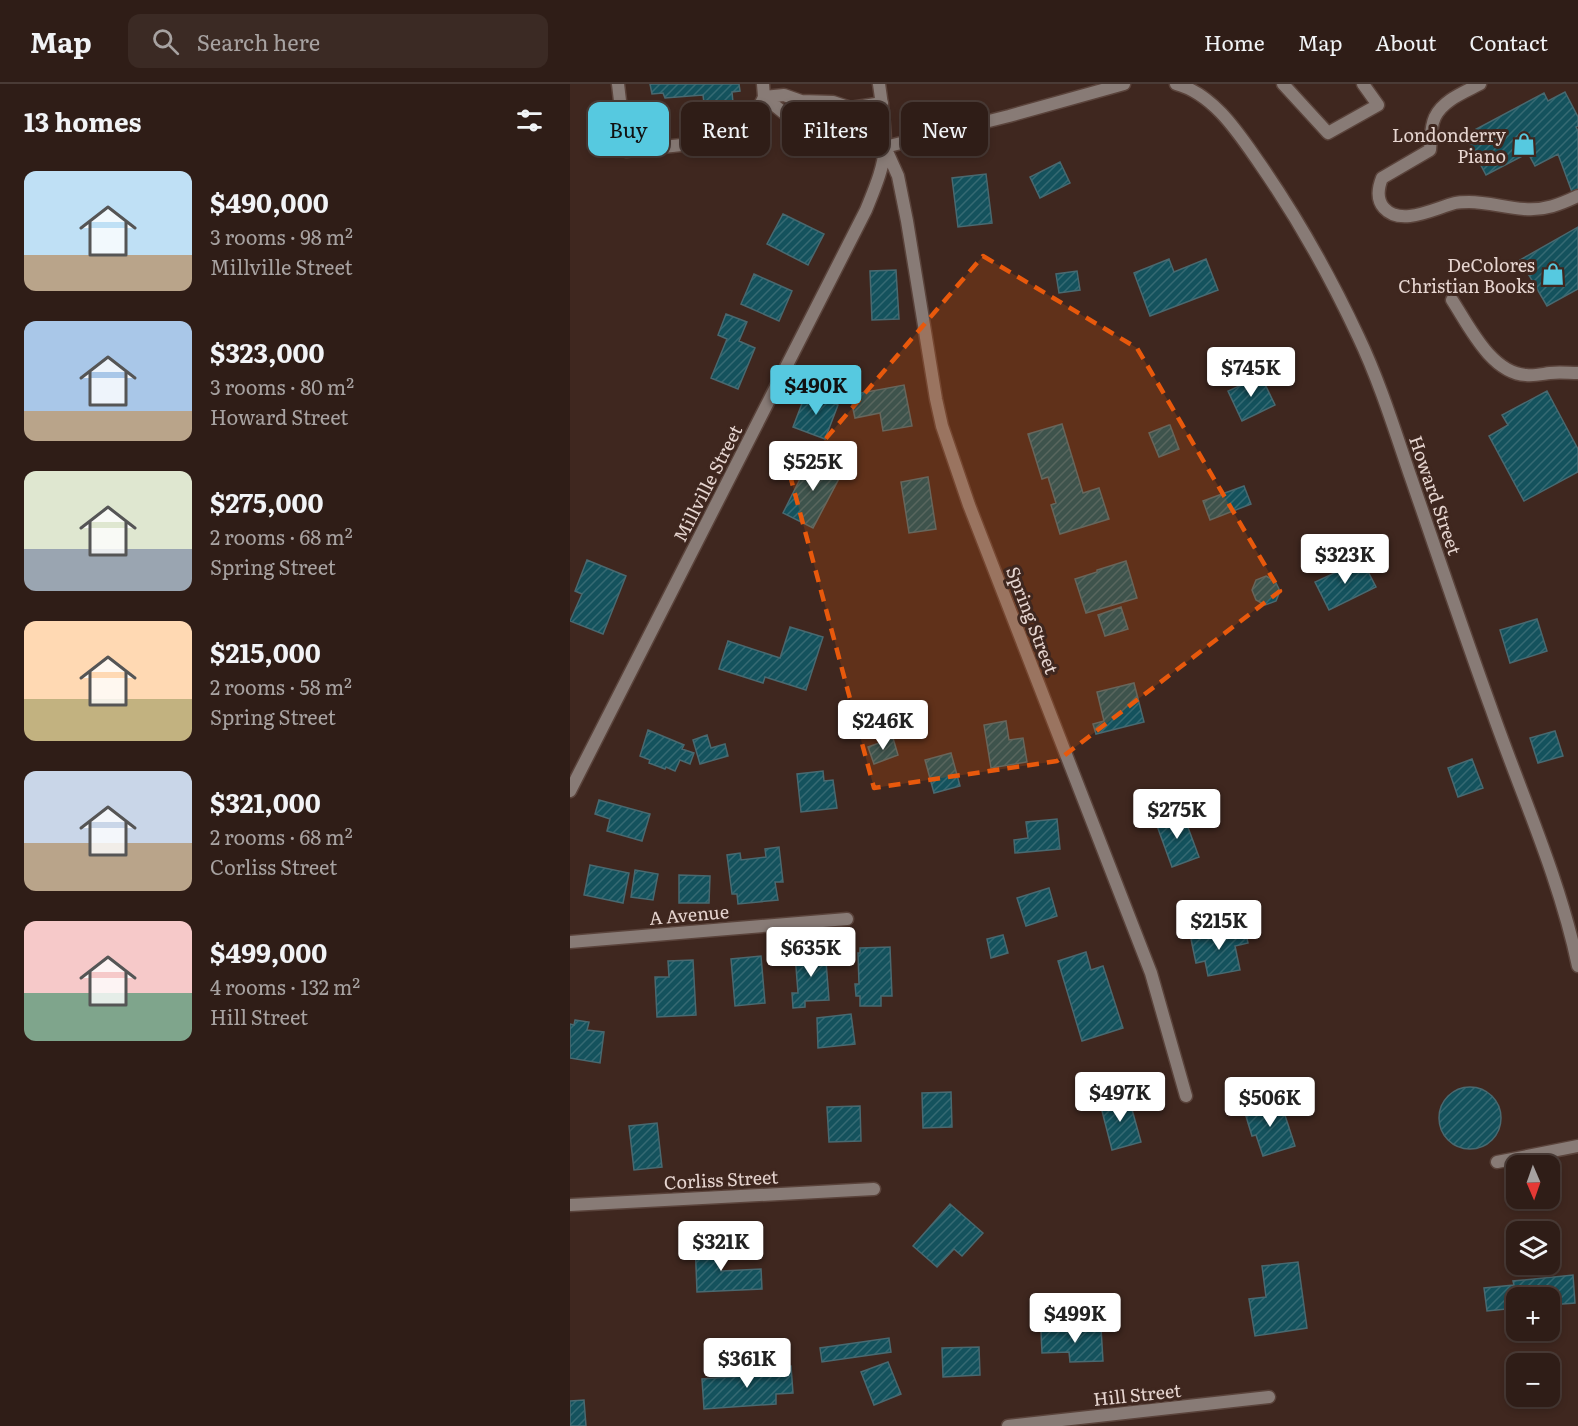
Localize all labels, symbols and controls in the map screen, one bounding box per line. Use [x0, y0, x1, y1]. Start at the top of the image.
search box [128, 14, 548, 68]
text: Map [30, 20, 92, 62]
icon: search [149, 25, 182, 58]
text: Search here [197, 25, 320, 58]
text: Home [1204, 26, 1265, 57]
text: Map [1298, 26, 1342, 57]
text: About [1375, 26, 1437, 57]
text: Contact [1470, 26, 1548, 57]
text: 13 homes [24, 101, 142, 140]
chip: Buy [588, 102, 669, 156]
chip: Rent [681, 102, 770, 156]
chip: Filters [782, 102, 889, 156]
chip: New [901, 102, 988, 156]
icon: filters [513, 104, 546, 137]
place label: Londonderry Piano [1392, 121, 1507, 169]
shop icon: Londonderry Piano [1511, 131, 1537, 157]
text: $490,000 [210, 182, 329, 221]
icon: home [72, 195, 144, 267]
text: 3 rooms · 98 m² [210, 221, 353, 251]
text: Millville Street [210, 251, 353, 281]
place label: DeColores Christian Books [1398, 251, 1535, 299]
shop icon: DeColores Christian Books [1540, 261, 1566, 287]
text: $323,000 [210, 332, 325, 371]
icon: home [72, 345, 144, 417]
pin: $745K [1209, 347, 1293, 398]
text: $745K [1221, 351, 1281, 381]
pin: $490K [774, 365, 858, 416]
text: $490K [784, 369, 848, 399]
text: 3 rooms · 80 m² [210, 371, 354, 401]
text: Howard Street [210, 401, 348, 431]
street label: Millville Street [666, 419, 748, 546]
street label: Howard Street [1403, 432, 1469, 559]
pin: $525K [771, 441, 855, 492]
text: $525K [783, 445, 843, 475]
text: $275,000 [210, 482, 323, 521]
icon: home [72, 495, 144, 567]
text: 2 rooms · 68 m² [210, 521, 353, 551]
pin: $323K [1303, 534, 1387, 585]
text: $323K [1315, 538, 1375, 568]
text: Spring Street [210, 551, 336, 581]
street label: Spring Street [1000, 562, 1066, 678]
text: $215,000 [210, 632, 321, 671]
icon: home [72, 645, 144, 717]
text: 2 rooms · 58 m² [210, 671, 352, 701]
pin: $246K [841, 700, 925, 751]
text: Spring Street [210, 701, 336, 731]
text: $246K [852, 704, 914, 734]
text: $321,000 [210, 782, 321, 821]
pin: $275K [1135, 789, 1219, 840]
text: $275K [1147, 793, 1207, 823]
icon: home [72, 795, 144, 867]
text: 2 rooms · 68 m² [210, 821, 353, 851]
text: Corliss Street [210, 851, 337, 881]
street label: A Avenue [648, 897, 730, 931]
pin: $215K [1177, 900, 1261, 951]
text: $215K [1190, 904, 1248, 934]
pin: $635K [769, 927, 853, 978]
text: $635K [780, 931, 842, 961]
text: $499,000 [210, 932, 327, 971]
icon: home [72, 945, 144, 1017]
text: 4 rooms · 132 m² [210, 971, 360, 1001]
text: Hill Street [210, 1001, 308, 1031]
pin: $497K [1078, 1072, 1162, 1123]
text: $497K [1089, 1076, 1151, 1106]
pin: $506K [1228, 1077, 1312, 1128]
text: $506K [1239, 1081, 1301, 1111]
north arrow [1506, 1155, 1560, 1209]
map controls [1506, 1155, 1560, 1407]
street label: Corliss Street [663, 1162, 780, 1195]
pin: $321K [679, 1221, 763, 1272]
button: layers [1506, 1221, 1560, 1275]
text: $321K [692, 1225, 750, 1255]
button: + [1506, 1287, 1560, 1341]
pin: $499K [1033, 1293, 1117, 1344]
text: $499K [1044, 1297, 1106, 1327]
pin: $361K [705, 1338, 789, 1389]
text: $361K [718, 1342, 776, 1372]
button: − [1506, 1353, 1560, 1407]
street label: Hill Street [1092, 1376, 1183, 1412]

